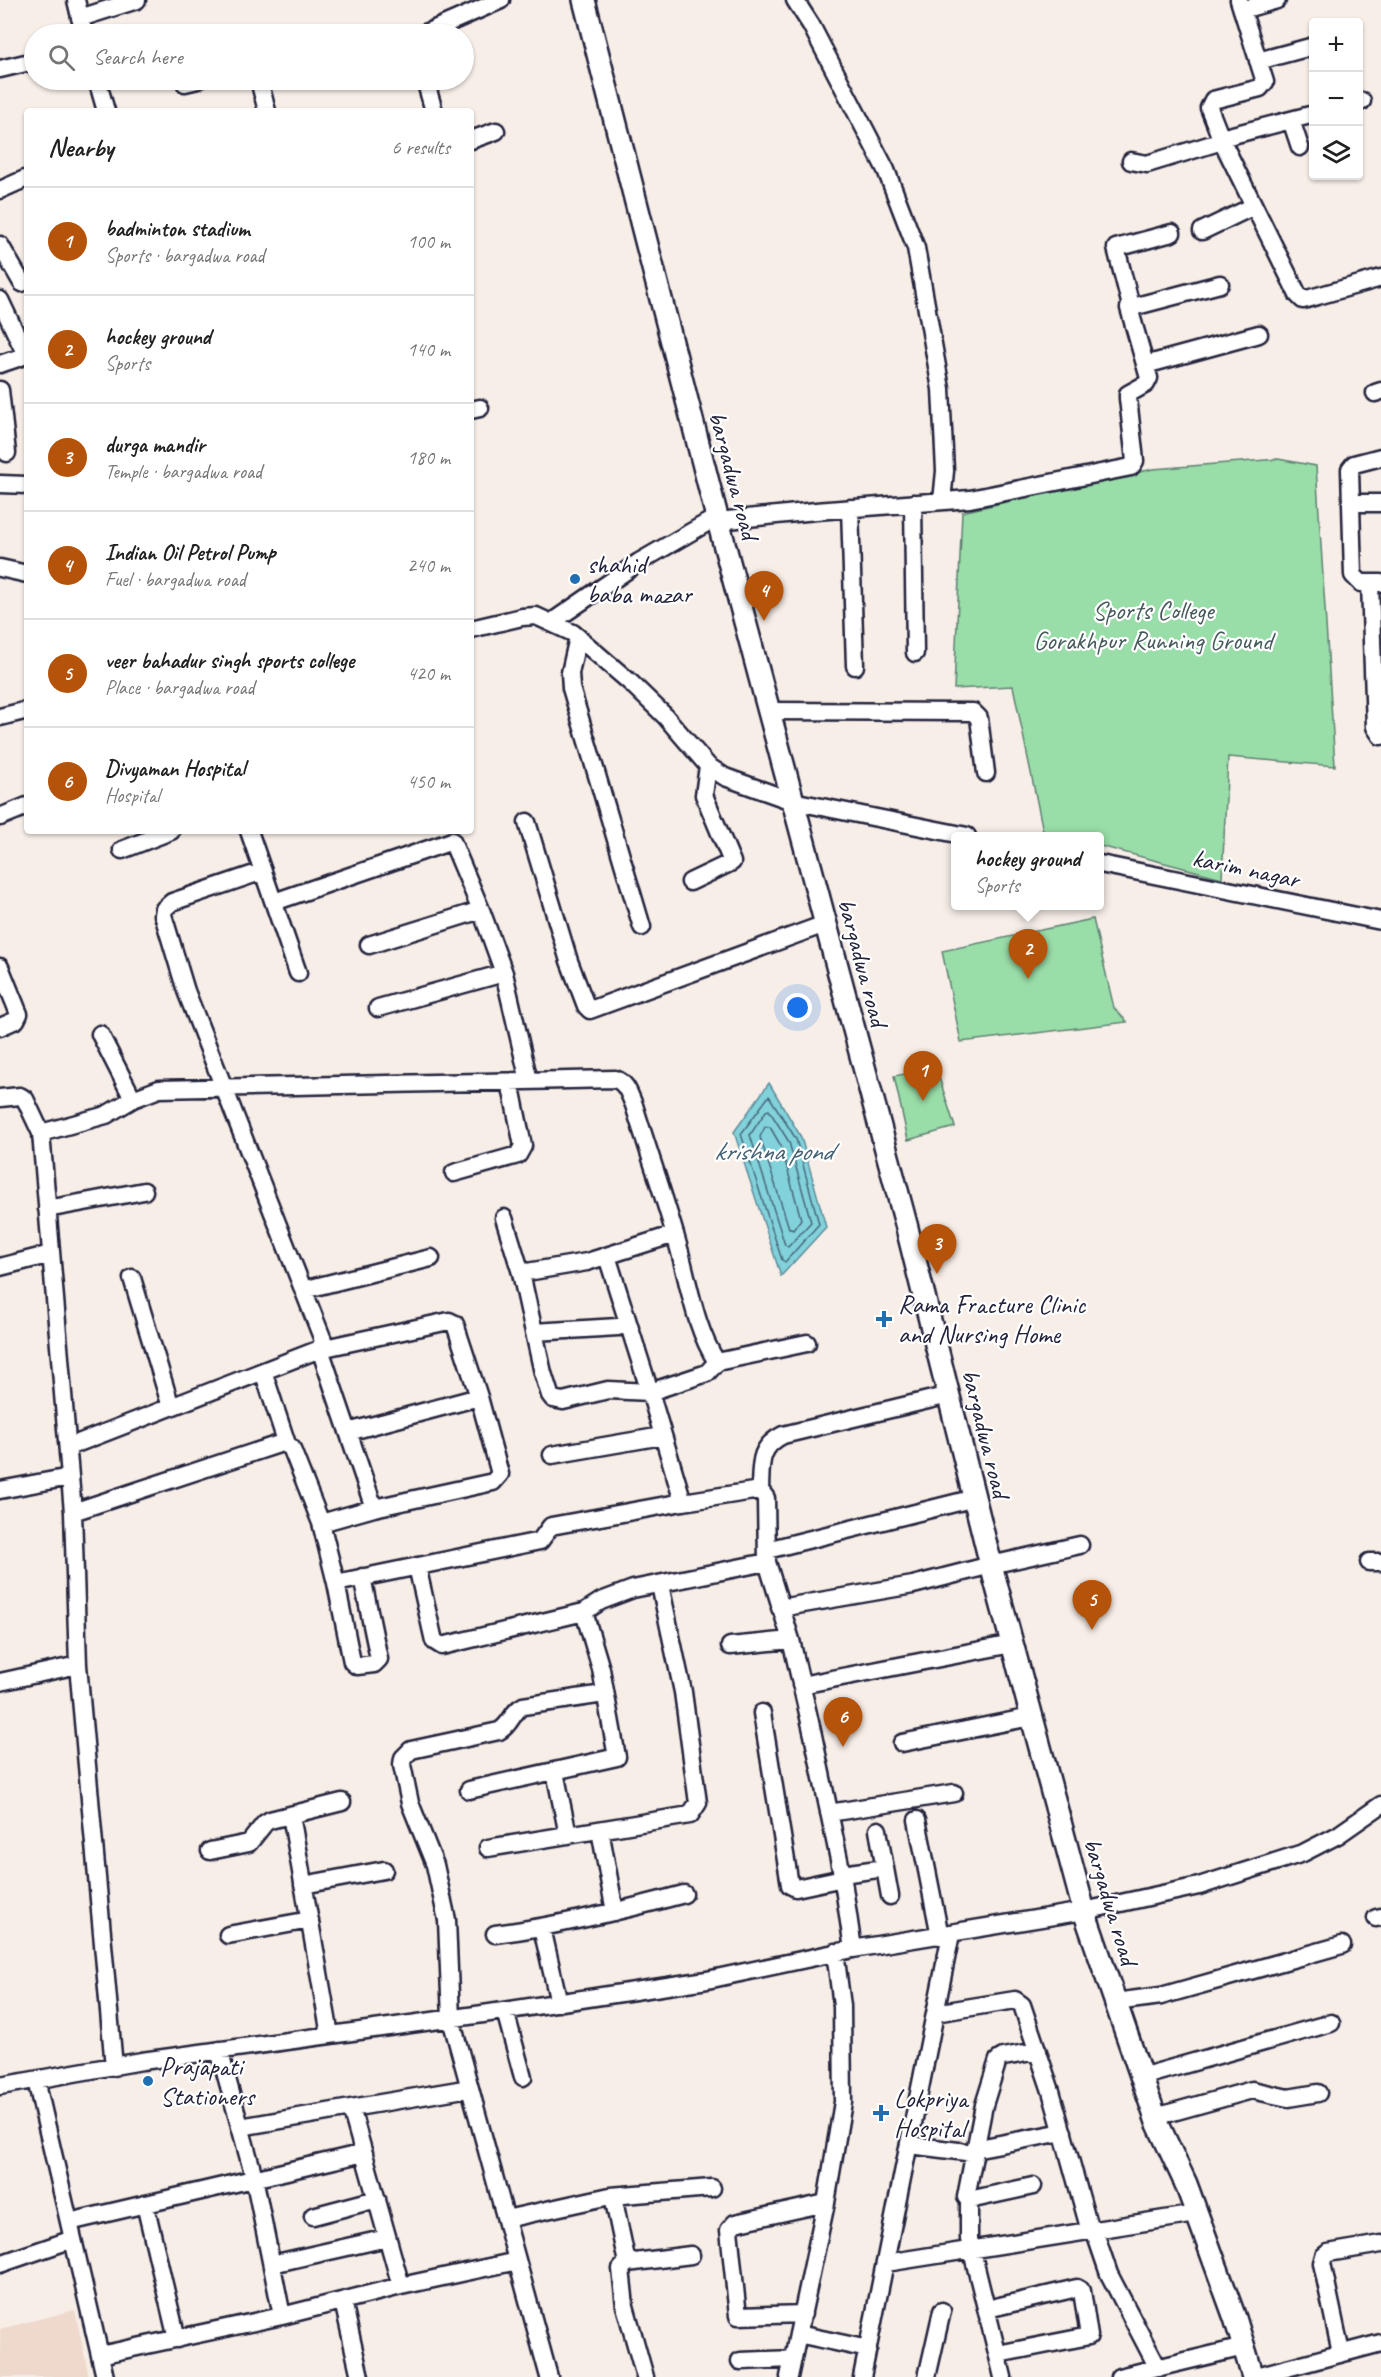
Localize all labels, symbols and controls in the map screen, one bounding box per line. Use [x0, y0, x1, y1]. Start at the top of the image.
map controls [1309, 18, 1363, 180]
button: + [1309, 18, 1363, 72]
search box [24, 24, 474, 90]
icon: search [45, 41, 78, 74]
text: Search here [93, 43, 183, 71]
button: − [1309, 72, 1363, 126]
button: layers [1309, 126, 1363, 180]
text: Nearby [48, 131, 113, 164]
text: 6 results [391, 135, 450, 160]
text: badminton stadium [105, 215, 249, 243]
text: 1 [63, 229, 72, 254]
text: 100 m [407, 229, 450, 254]
text: Sports · bargadwa road [105, 243, 264, 268]
text: hockey ground [105, 323, 211, 351]
text: 2 [63, 337, 72, 362]
text: 140 m [407, 337, 450, 362]
text: Sports [105, 351, 150, 376]
street label: bargadwa road [701, 407, 767, 546]
text: durga mandir [105, 431, 205, 459]
text: 3 [63, 445, 72, 470]
text: 180 m [407, 445, 450, 470]
text: Temple · bargadwa road [105, 459, 262, 484]
text: Indian Oil Petrol Pump [105, 539, 276, 567]
place label: shahid baba mazar [587, 548, 693, 611]
text: 4 [63, 553, 72, 578]
text: 240 m [407, 553, 450, 578]
text: Fuel · bargadwa road [105, 567, 246, 592]
marker: shahid baba mazar [568, 572, 582, 586]
pin: 4 [744, 572, 783, 621]
park label: Sports College Gorakhpur Running Ground [1033, 594, 1276, 657]
text: veer bahadur singh sports college [105, 647, 354, 675]
text: 5 [63, 661, 72, 686]
text: 420 m [407, 661, 450, 686]
text: Place · bargadwa road [105, 675, 254, 700]
text: Divyaman Hospital [105, 755, 245, 783]
text: 6 [63, 769, 72, 794]
text: 450 m [407, 769, 450, 794]
text: Hospital [105, 783, 160, 808]
popup [951, 832, 1104, 910]
street label: karim nagar [1190, 841, 1305, 896]
text: hockey ground [975, 845, 1080, 873]
text: Sports [975, 873, 1020, 898]
street label: bargadwa road [830, 894, 896, 1033]
pin: 2 [1008, 930, 1048, 979]
your location [783, 993, 812, 1022]
pin: 1 [904, 1052, 942, 1101]
water label: krishna pond [714, 1134, 841, 1168]
pin: 3 [918, 1224, 956, 1274]
place label: Rama Fracture Clinic and Nursing Home [898, 1288, 1086, 1351]
marker: Rama Fracture Clinic and Nursing Home [875, 1310, 893, 1328]
street label: bargadwa road [954, 1365, 1018, 1504]
pin: 5 [1072, 1580, 1112, 1630]
pin: 6 [824, 1698, 862, 1747]
street label: bargadwa road [1076, 1834, 1147, 1972]
place label: Prajapati Stationers [160, 2050, 256, 2113]
marker: Prajapati Stationers [141, 2074, 155, 2088]
place label: Lokpriya Hospital [894, 2082, 970, 2145]
marker: Lokpriya Hospital [872, 2104, 890, 2122]

